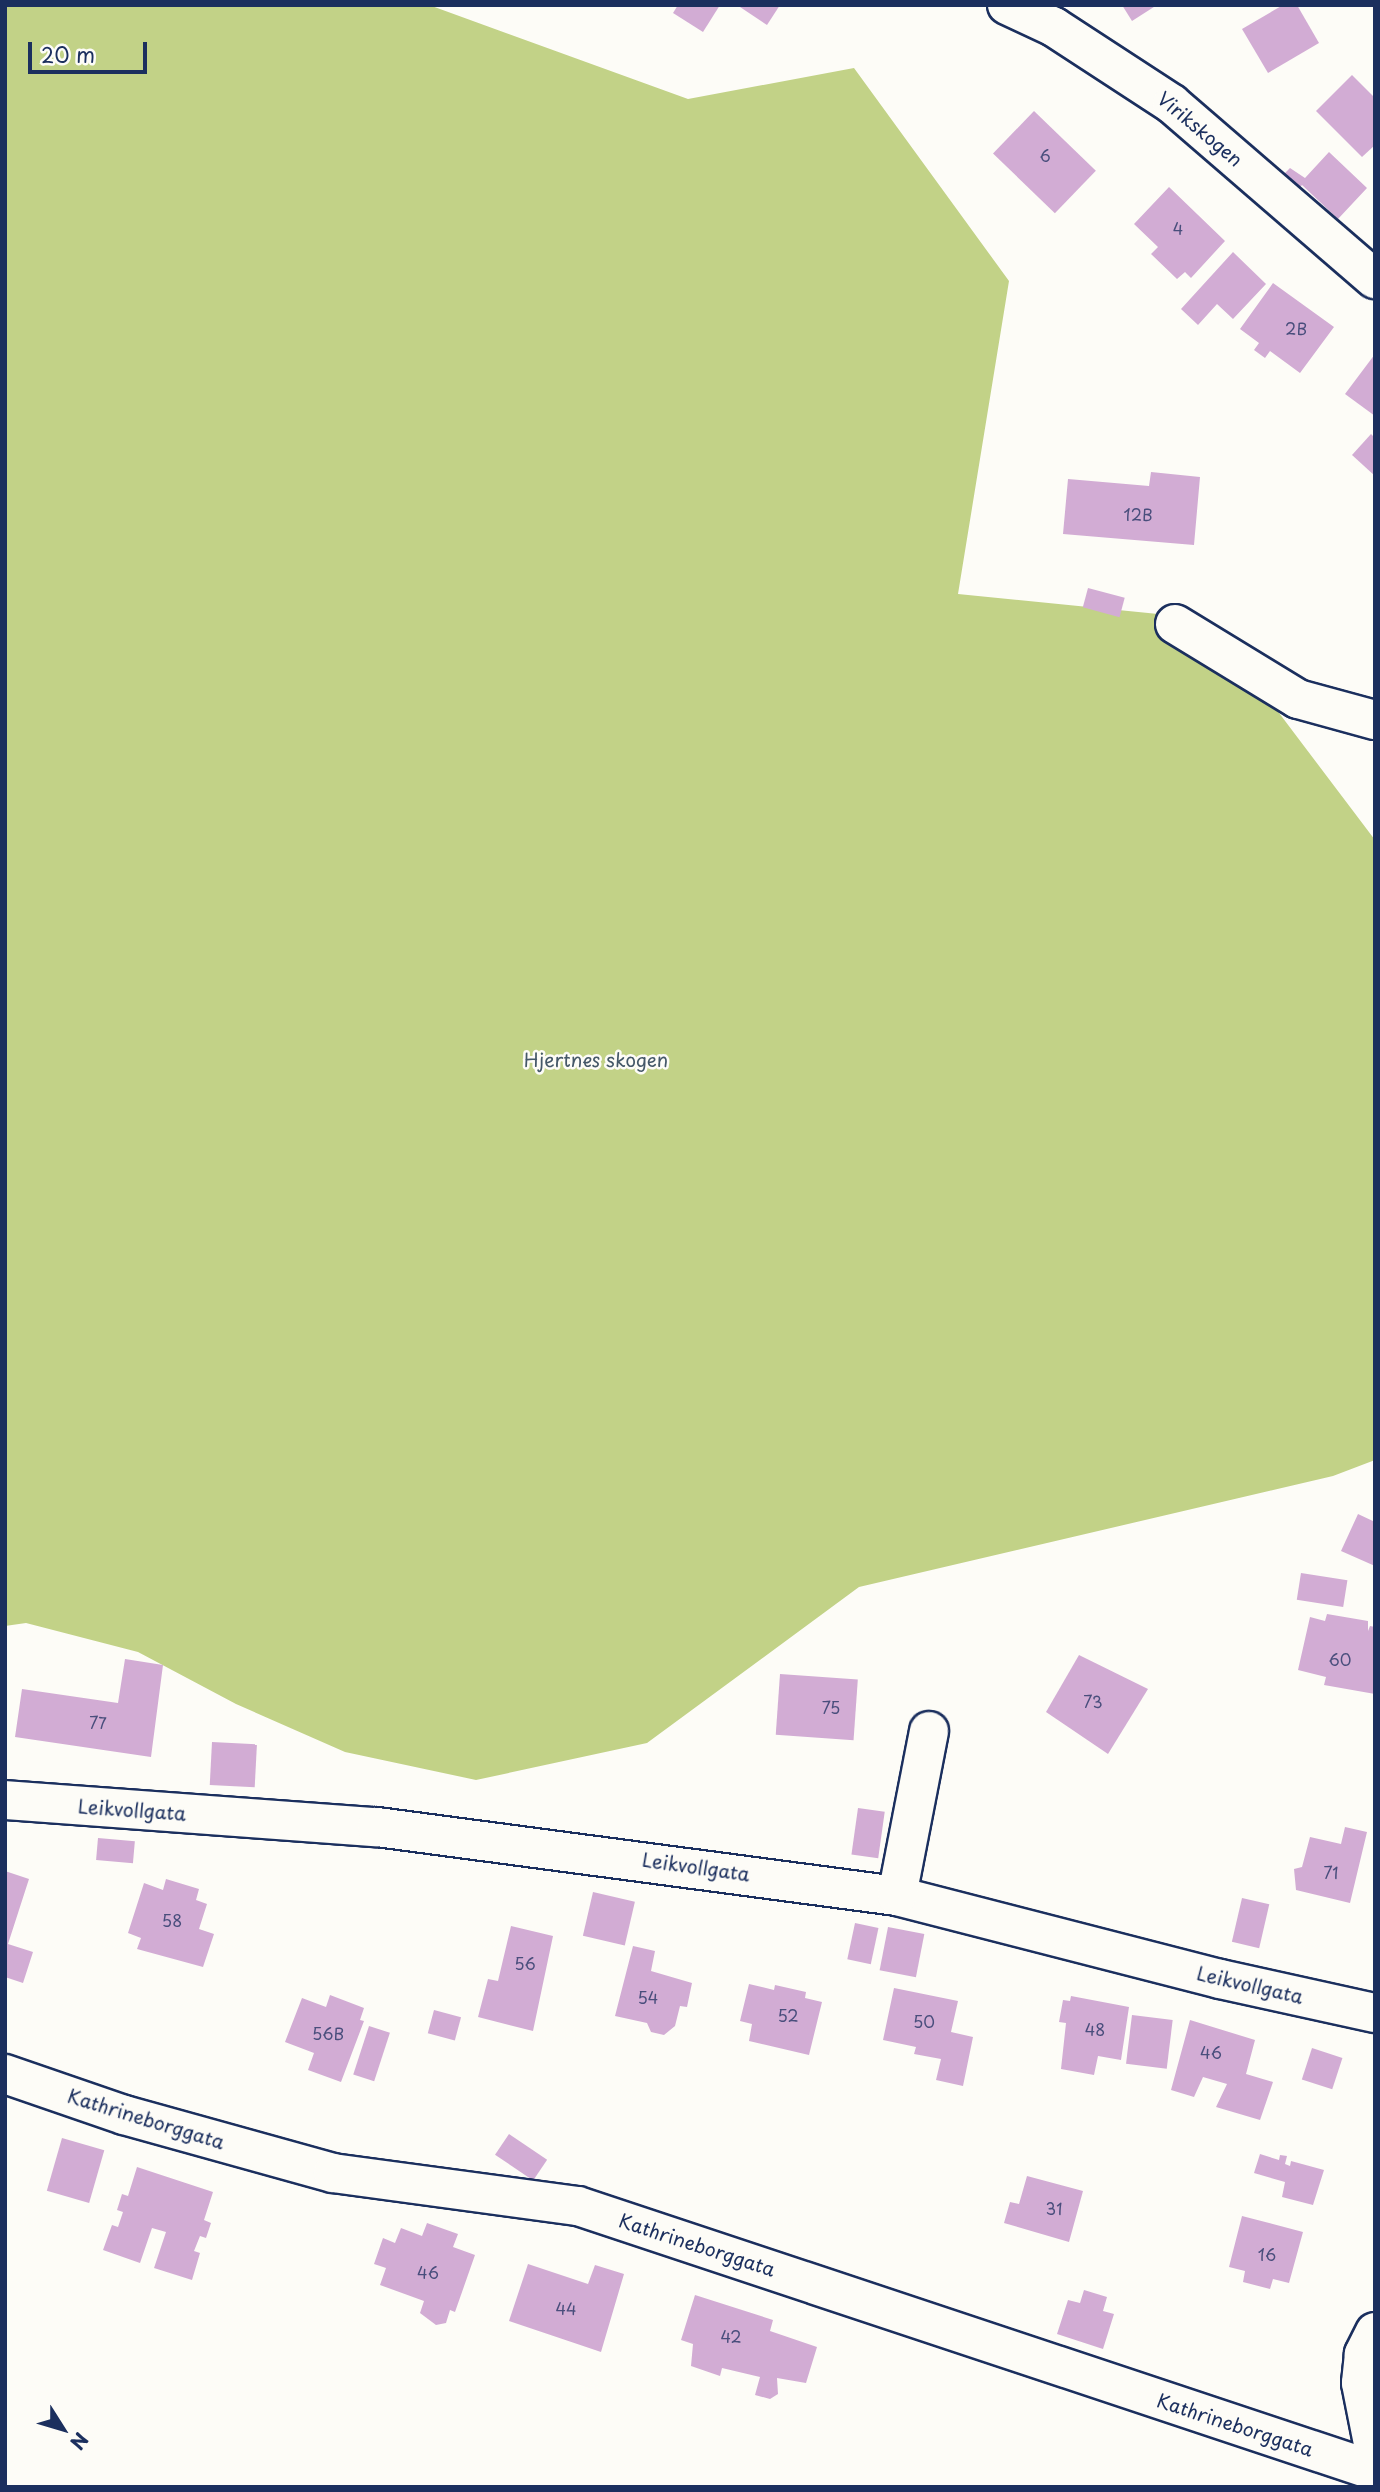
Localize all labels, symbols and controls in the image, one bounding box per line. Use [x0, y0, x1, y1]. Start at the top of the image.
scale bar [32, 28, 150, 72]
text: 20 m [41, 38, 95, 70]
street label: Virikskogen [1153, 87, 1247, 171]
house number: 6 [1039, 145, 1051, 165]
house number: 4 [1173, 218, 1183, 238]
house number: 2B [1285, 318, 1307, 338]
house number: 12B [1123, 504, 1153, 524]
park label: Hjertnes skogen [523, 1049, 669, 1071]
house number: 60 [1329, 1649, 1351, 1669]
house number: 73 [1083, 1691, 1103, 1711]
house number: 75 [822, 1697, 840, 1717]
house number: 77 [89, 1712, 107, 1732]
street label: Leikvollgata [77, 1795, 187, 1825]
street label: Leikvollgata [641, 1848, 751, 1886]
house number: 71 [1324, 1862, 1338, 1882]
house number: 58 [162, 1910, 182, 1930]
house number: 56 [514, 1953, 536, 1973]
street label: Leikvollgata [1195, 1962, 1305, 2008]
house number: 54 [638, 1987, 658, 2007]
house number: 52 [777, 2005, 799, 2025]
house number: 50 [913, 2011, 935, 2031]
house number: 48 [1085, 2019, 1105, 2039]
house number: 56B [312, 2023, 344, 2043]
house number: 46 [1200, 2042, 1222, 2062]
street label: Kathrineborggata [65, 2084, 227, 2154]
house number: 31 [1046, 2198, 1062, 2218]
street label: Kathrineborggata [616, 2209, 778, 2281]
house number: 16 [1258, 2244, 1276, 2264]
house number: 46 [417, 2262, 439, 2282]
house number: 44 [555, 2298, 577, 2318]
house number: 42 [720, 2326, 742, 2346]
street label: Kathrineborggata [1154, 2389, 1316, 2461]
north arrow [28, 2394, 98, 2464]
text: N [64, 2427, 95, 2456]

